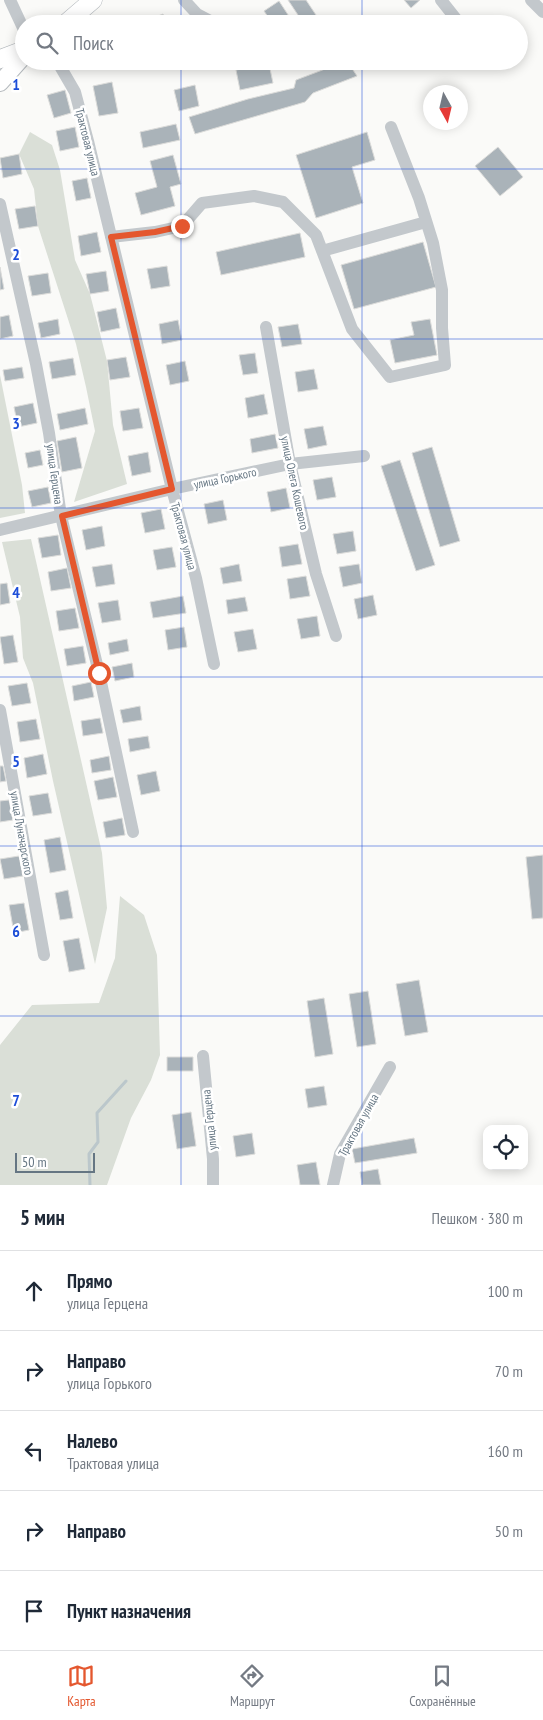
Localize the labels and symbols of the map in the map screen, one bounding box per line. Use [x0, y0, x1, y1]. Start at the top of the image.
text: 1 [12, 74, 20, 94]
north arrow [423, 85, 468, 130]
street label: Трактовая улица [72, 107, 104, 178]
route end [171, 215, 194, 238]
text: 2 [12, 244, 20, 264]
text: 3 [12, 413, 20, 433]
street label: улица Олега Кошевого [278, 435, 312, 531]
street label: улица Герцена [43, 443, 67, 505]
street label: улица Горького [192, 464, 258, 492]
street label: Трактовая улица [168, 501, 200, 572]
text: 4 [12, 582, 20, 602]
route start [88, 662, 111, 685]
text: 5 [12, 751, 20, 771]
street label: улица Луначарского [7, 790, 37, 876]
text: 6 [12, 921, 20, 941]
street label: улица Герцена [198, 1089, 220, 1151]
text: 7 [12, 1090, 20, 1110]
street label: Трактовая улица [335, 1091, 381, 1159]
scale bar [15, 1150, 95, 1173]

